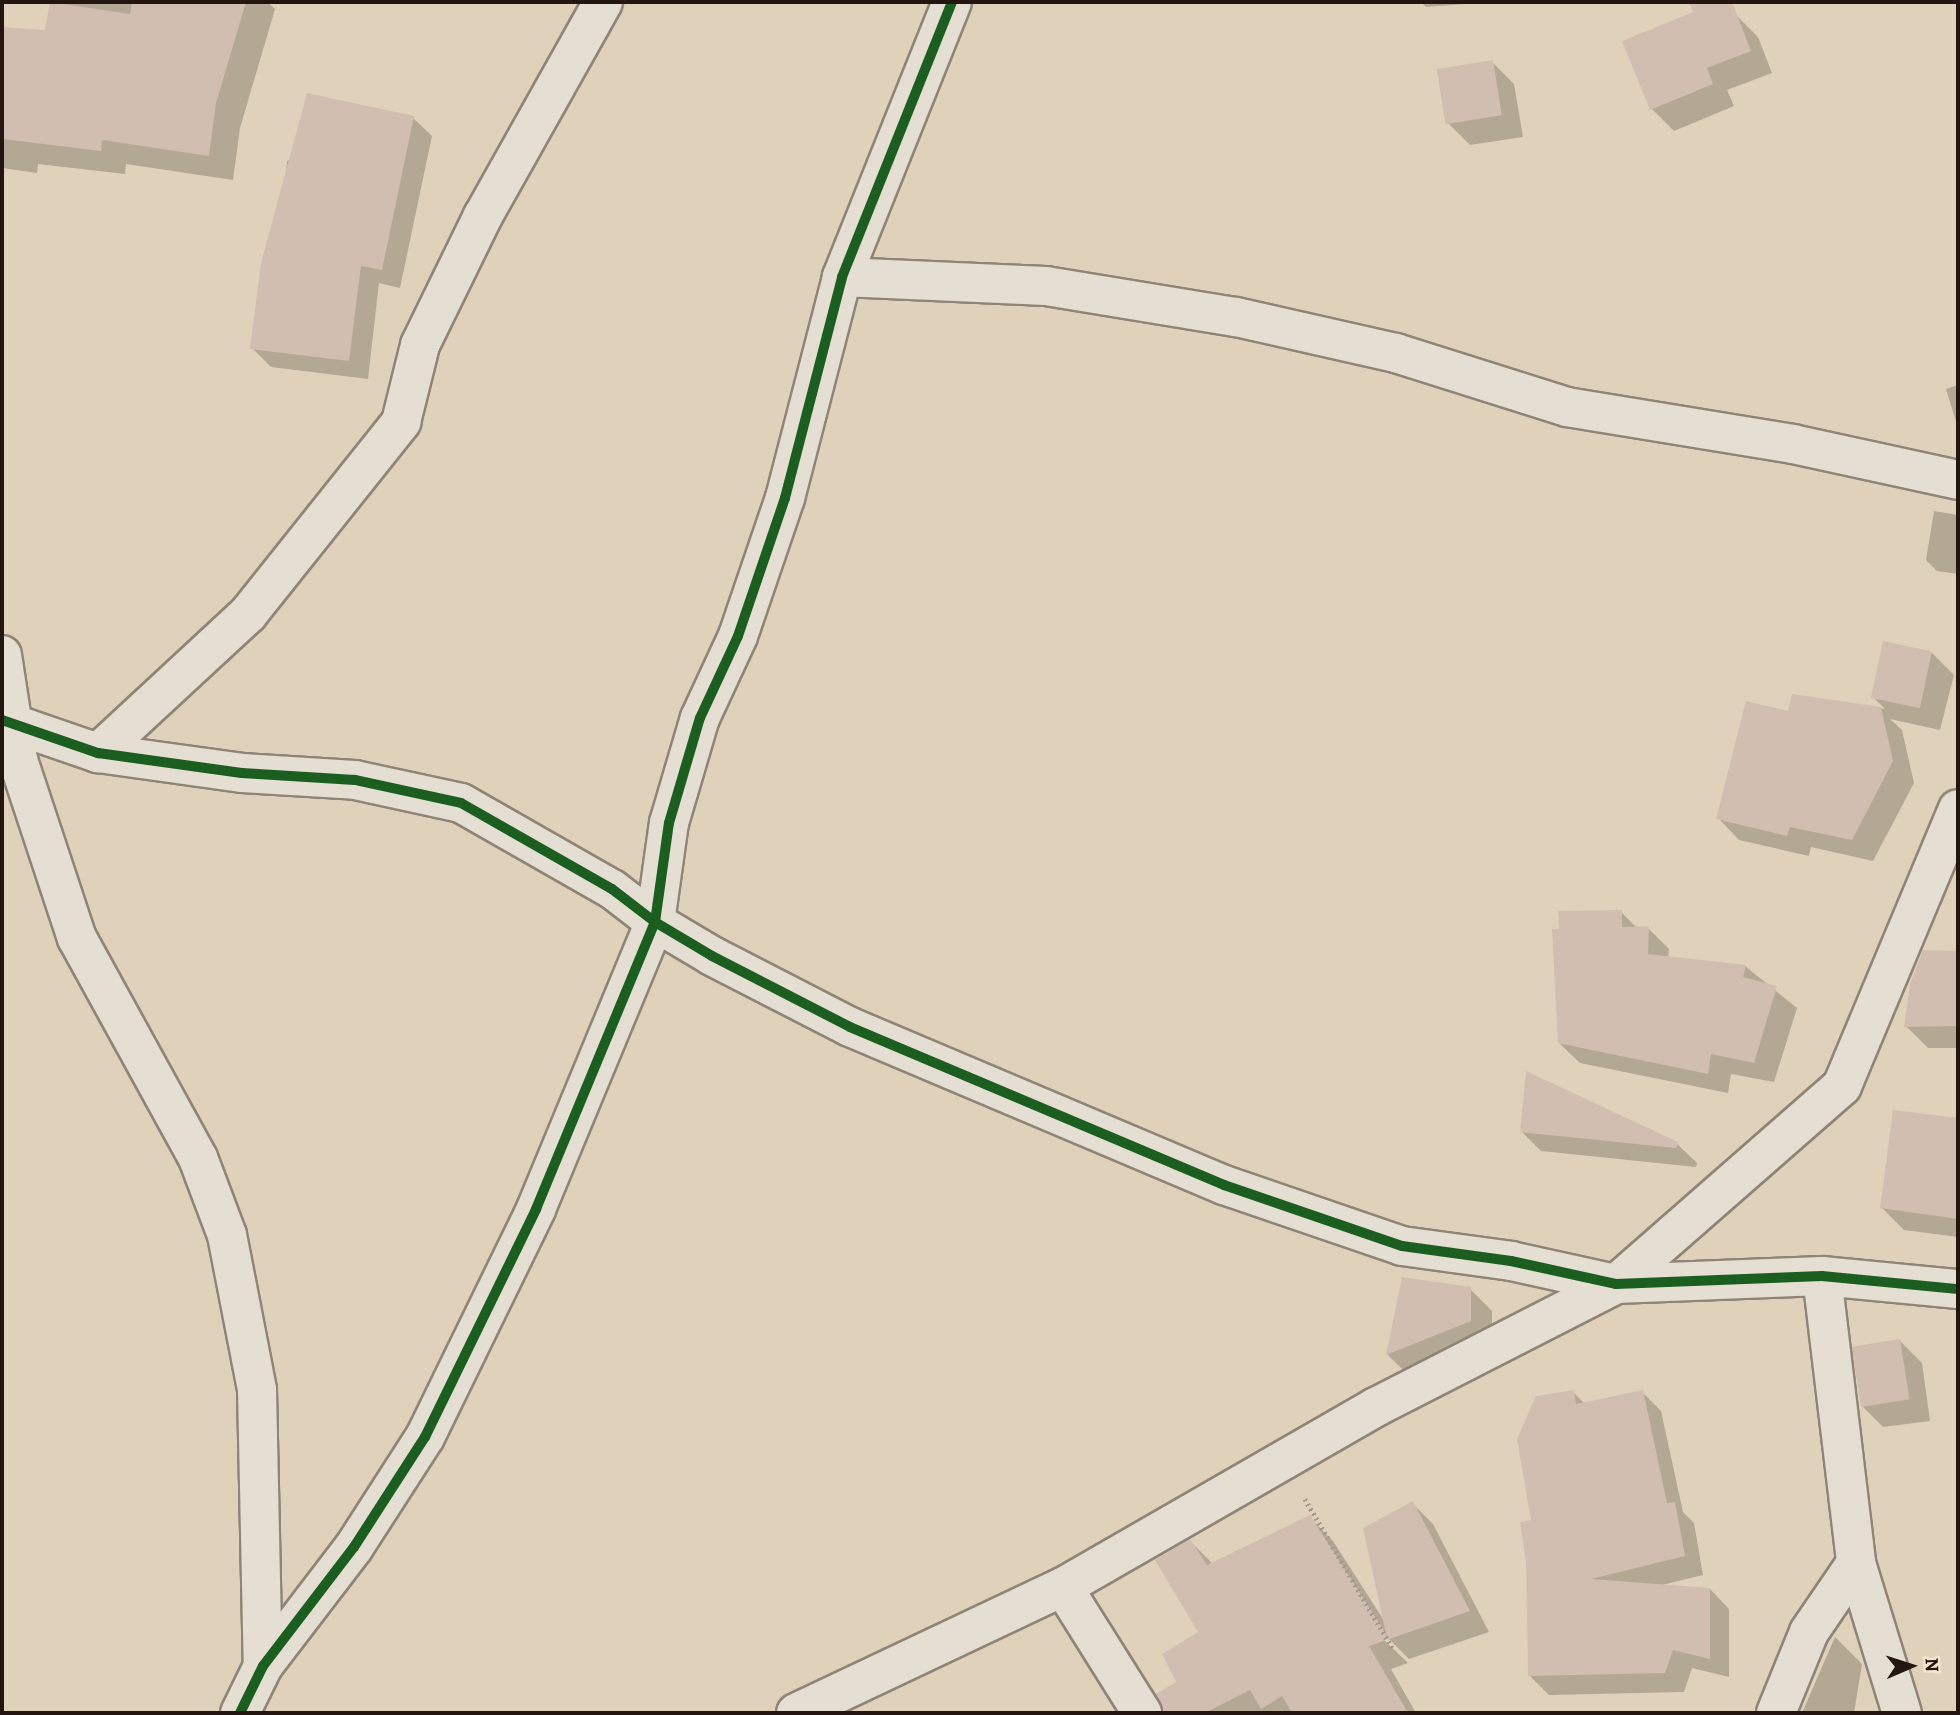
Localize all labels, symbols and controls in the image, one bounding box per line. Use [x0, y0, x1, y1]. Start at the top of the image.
north arrow [1876, 1631, 1946, 1701]
text: N [1919, 1657, 1945, 1672]

